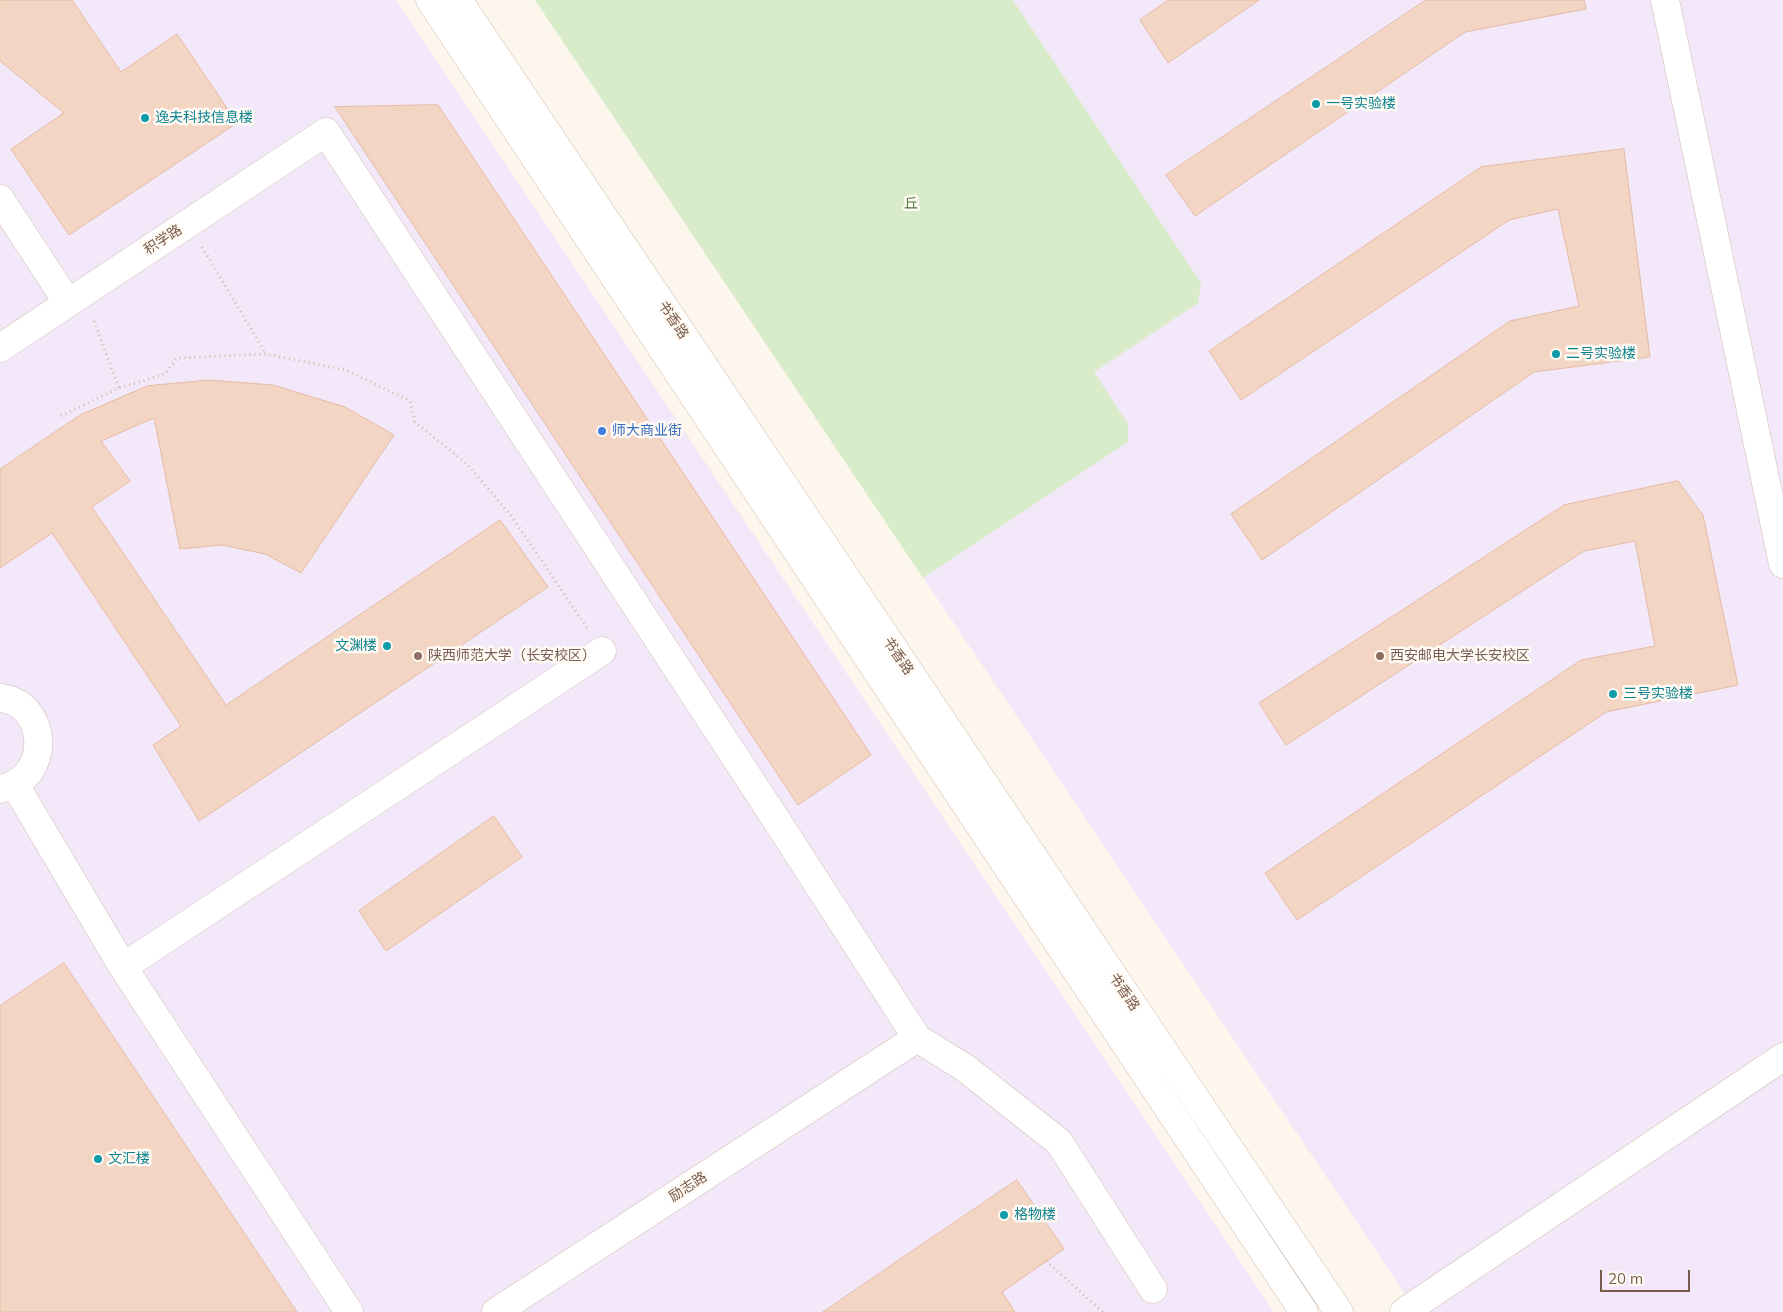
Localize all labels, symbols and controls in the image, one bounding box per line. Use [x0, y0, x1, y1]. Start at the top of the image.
place label: 一号实验楼 [1326, 96, 1396, 112]
marker: 一号实验楼 [1310, 98, 1322, 110]
place label: 逸夫科技信息楼 [155, 110, 253, 126]
marker: 逸夫科技信息楼 [139, 112, 151, 124]
park label: 丘 [904, 196, 918, 212]
street label: 积学路 [141, 222, 185, 258]
street label: 书香路 [654, 298, 692, 342]
place label: 二号实验楼 [1566, 346, 1636, 362]
marker: 二号实验楼 [1550, 348, 1562, 360]
place label: 师大商业街 [612, 423, 682, 439]
marker: 师大商业街 [596, 425, 608, 437]
street label: 书香路 [879, 634, 917, 678]
place label: 文渊楼 [335, 638, 377, 654]
marker: 文渊楼 [381, 640, 393, 652]
place label: 陕西师范大学（长安校区） [428, 648, 596, 664]
place label: 西安邮电大学长安校区 [1390, 648, 1530, 664]
marker: 陕西师范大学（长安校区） [412, 650, 424, 662]
marker: 西安邮电大学长安校区 [1374, 650, 1386, 662]
place label: 三号实验楼 [1623, 686, 1693, 702]
marker: 三号实验楼 [1607, 688, 1619, 700]
street label: 书香路 [1105, 970, 1143, 1014]
place label: 文汇楼 [108, 1151, 150, 1167]
marker: 文汇楼 [92, 1153, 104, 1165]
street label: 励志路 [666, 1169, 710, 1205]
place label: 格物楼 [1014, 1207, 1056, 1223]
marker: 格物楼 [998, 1209, 1010, 1221]
scale bar [1603, 1260, 1693, 1292]
text: 20 m [1608, 1269, 1643, 1288]

